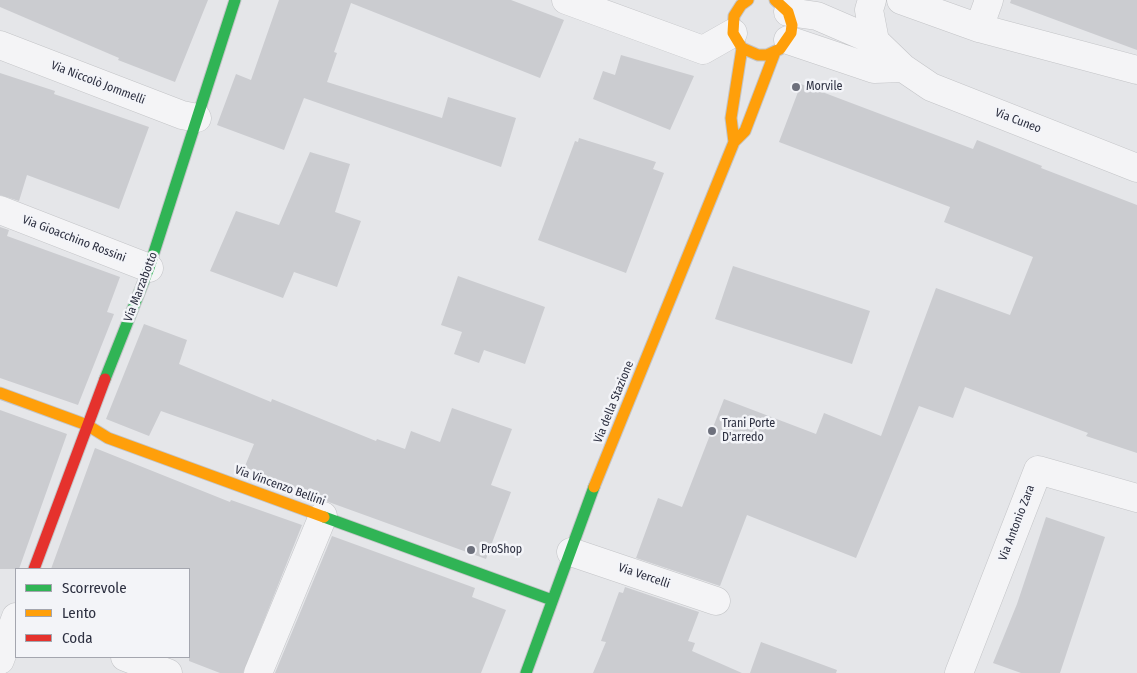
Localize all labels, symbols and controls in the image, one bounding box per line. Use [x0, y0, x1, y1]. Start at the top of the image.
street label: Via Niccolò Jommelli [49, 58, 147, 108]
place label: Morvile [806, 80, 842, 94]
marker: Morvile [790, 81, 802, 93]
street label: Via Cuneo [993, 106, 1043, 136]
street label: Via Gioacchino Rossini [20, 213, 128, 265]
street label: Via Marzabotto [121, 250, 161, 324]
street label: Via della Stazione [591, 359, 637, 445]
place label: Trani Porte D'arredo [722, 417, 775, 445]
marker: Trani Porte D'arredo [706, 425, 718, 437]
street label: Via Vincenzo Bellini [233, 463, 327, 509]
street label: Via Antonio Zara [996, 483, 1038, 563]
place label: ProShop [481, 543, 522, 557]
marker: ProShop [465, 544, 477, 556]
street label: Via Vercelli [616, 560, 672, 592]
legend [15, 568, 190, 658]
text: Scorrevole [62, 579, 127, 597]
text: Lento [62, 604, 96, 622]
text: Coda [62, 629, 93, 647]

